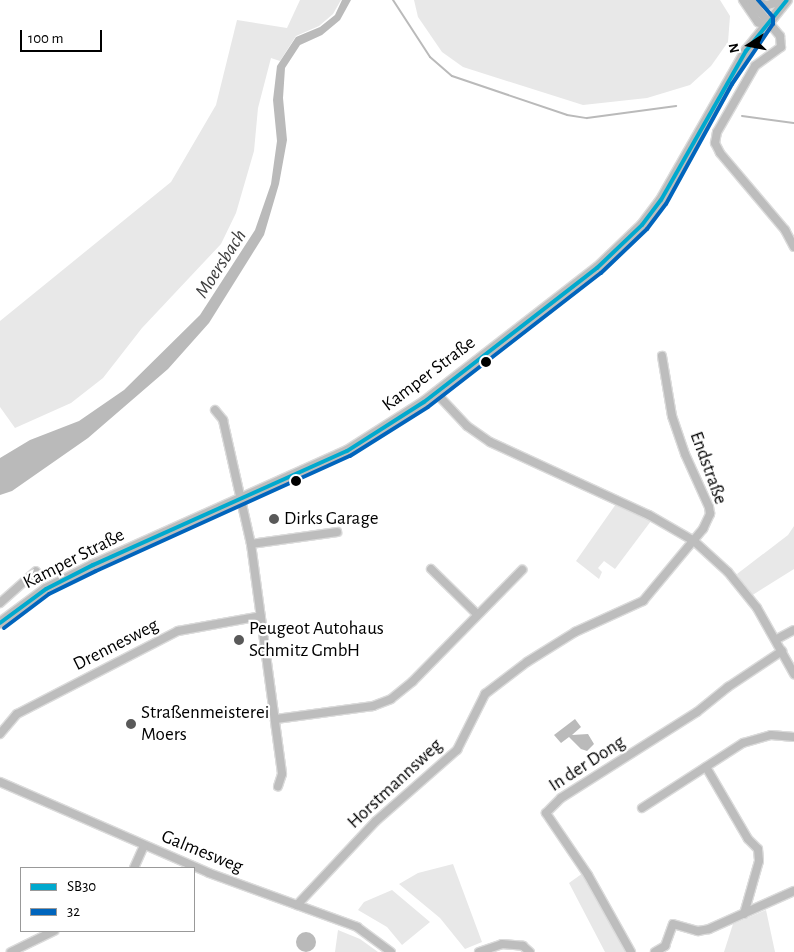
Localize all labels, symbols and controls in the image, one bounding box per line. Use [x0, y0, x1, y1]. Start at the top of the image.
scale bar [22, 20, 105, 52]
north arrow [724, 20, 774, 70]
text: 100 m [28, 31, 63, 46]
text: N [726, 42, 742, 54]
water label: Moersbach [190, 225, 252, 303]
street label: Kamper Straße [378, 332, 480, 416]
unlabelled marker [481, 357, 491, 367]
street label: Endstraße [684, 429, 732, 507]
unlabelled marker [291, 476, 301, 486]
place label: Dirks Garage [284, 508, 378, 530]
marker: Dirks Garage [268, 513, 280, 525]
street label: Kamper Straße [19, 524, 129, 594]
street label: Drennesweg [70, 614, 162, 676]
place label: Peugeot Autohaus Schmitz GmbH [249, 618, 384, 662]
marker: Peugeot Autohaus Schmitz GmbH [233, 634, 245, 646]
place label: Straßenmeisterei Moers [141, 702, 269, 746]
marker: Straßenmeisterei Moers [125, 718, 137, 730]
street label: In der Dong [545, 731, 629, 797]
street label: Horstmannsweg [343, 734, 447, 834]
street label: Galmesweg [158, 825, 246, 879]
legend [20, 867, 195, 932]
text: SB30 [67, 879, 96, 894]
text: 32 [67, 904, 80, 919]

